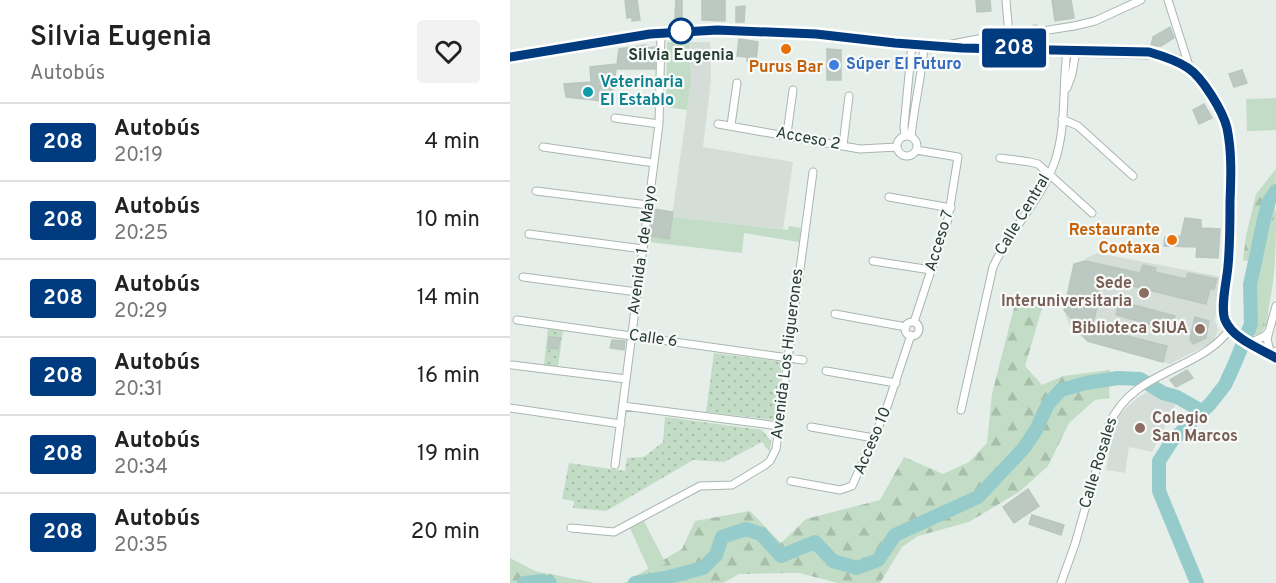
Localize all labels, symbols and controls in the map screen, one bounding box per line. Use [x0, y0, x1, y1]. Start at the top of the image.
marker: Silvia Eugenia [668, 18, 694, 44]
text: Silvia Eugenia [30, 20, 212, 56]
button: heart [417, 20, 480, 83]
line badge: 208 [980, 28, 1048, 68]
text: 208 [994, 35, 1034, 62]
marker: Purus Bar [779, 42, 793, 56]
place label: Silvia Eugenia [628, 46, 734, 66]
place label: Súper El Futuro [846, 55, 961, 75]
place label: Purus Bar [749, 58, 824, 78]
marker: Súper El Futuro [827, 58, 841, 72]
text: Autobús [30, 61, 105, 87]
place label: Veterinaria El Establo [600, 73, 683, 111]
marker: Veterinaria El Establo [581, 85, 595, 99]
text: Autobús [114, 116, 200, 143]
street label: Acceso 2 [774, 123, 842, 155]
text: 208 [43, 129, 83, 156]
text: 4 min [425, 129, 480, 156]
text: 20:19 [114, 143, 163, 169]
street label: Calle Central [991, 171, 1055, 259]
street label: Avenida 1 de Mayo [624, 184, 662, 316]
text: Autobús [114, 194, 200, 221]
text: 208 [43, 207, 83, 234]
text: 10 min [416, 207, 480, 234]
street label: Acceso 7 [921, 208, 959, 274]
text: 20:25 [114, 221, 168, 247]
place label: Restaurante Cootaxa [1069, 221, 1160, 259]
marker: Restaurante Cootaxa [1165, 233, 1179, 247]
street label: Avenida Los Higuerones [768, 267, 808, 441]
text: Autobús [114, 272, 200, 299]
place label: Sede Interuniversitaria [1001, 274, 1132, 312]
text: 208 [43, 285, 83, 312]
text: 14 min [417, 285, 480, 312]
marker: Sede Interuniversitaria [1137, 286, 1151, 300]
text: 20:29 [114, 299, 168, 325]
place label: Biblioteca SIUA [1071, 319, 1188, 339]
marker: Biblioteca SIUA [1193, 322, 1207, 336]
street label: Calle 6 [627, 326, 679, 352]
text: Autobús [114, 350, 200, 377]
text: 208 [43, 363, 83, 390]
text: 16 min [417, 363, 480, 390]
text: 20:31 [114, 377, 163, 403]
street label: Acceso 10 [850, 404, 896, 478]
place label: Colegio San Marcos [1152, 409, 1238, 447]
street label: Calle Rosales [1076, 415, 1122, 511]
marker: Colegio San Marcos [1133, 421, 1147, 435]
text: Autobús [114, 428, 200, 455]
text: 208 [43, 441, 83, 468]
text: 19 min [417, 441, 480, 468]
text: 20:34 [114, 455, 168, 481]
text: Autobús [114, 506, 200, 533]
text: 208 [43, 519, 83, 546]
text: 20 min [411, 519, 480, 546]
text: 20:35 [114, 533, 168, 559]

